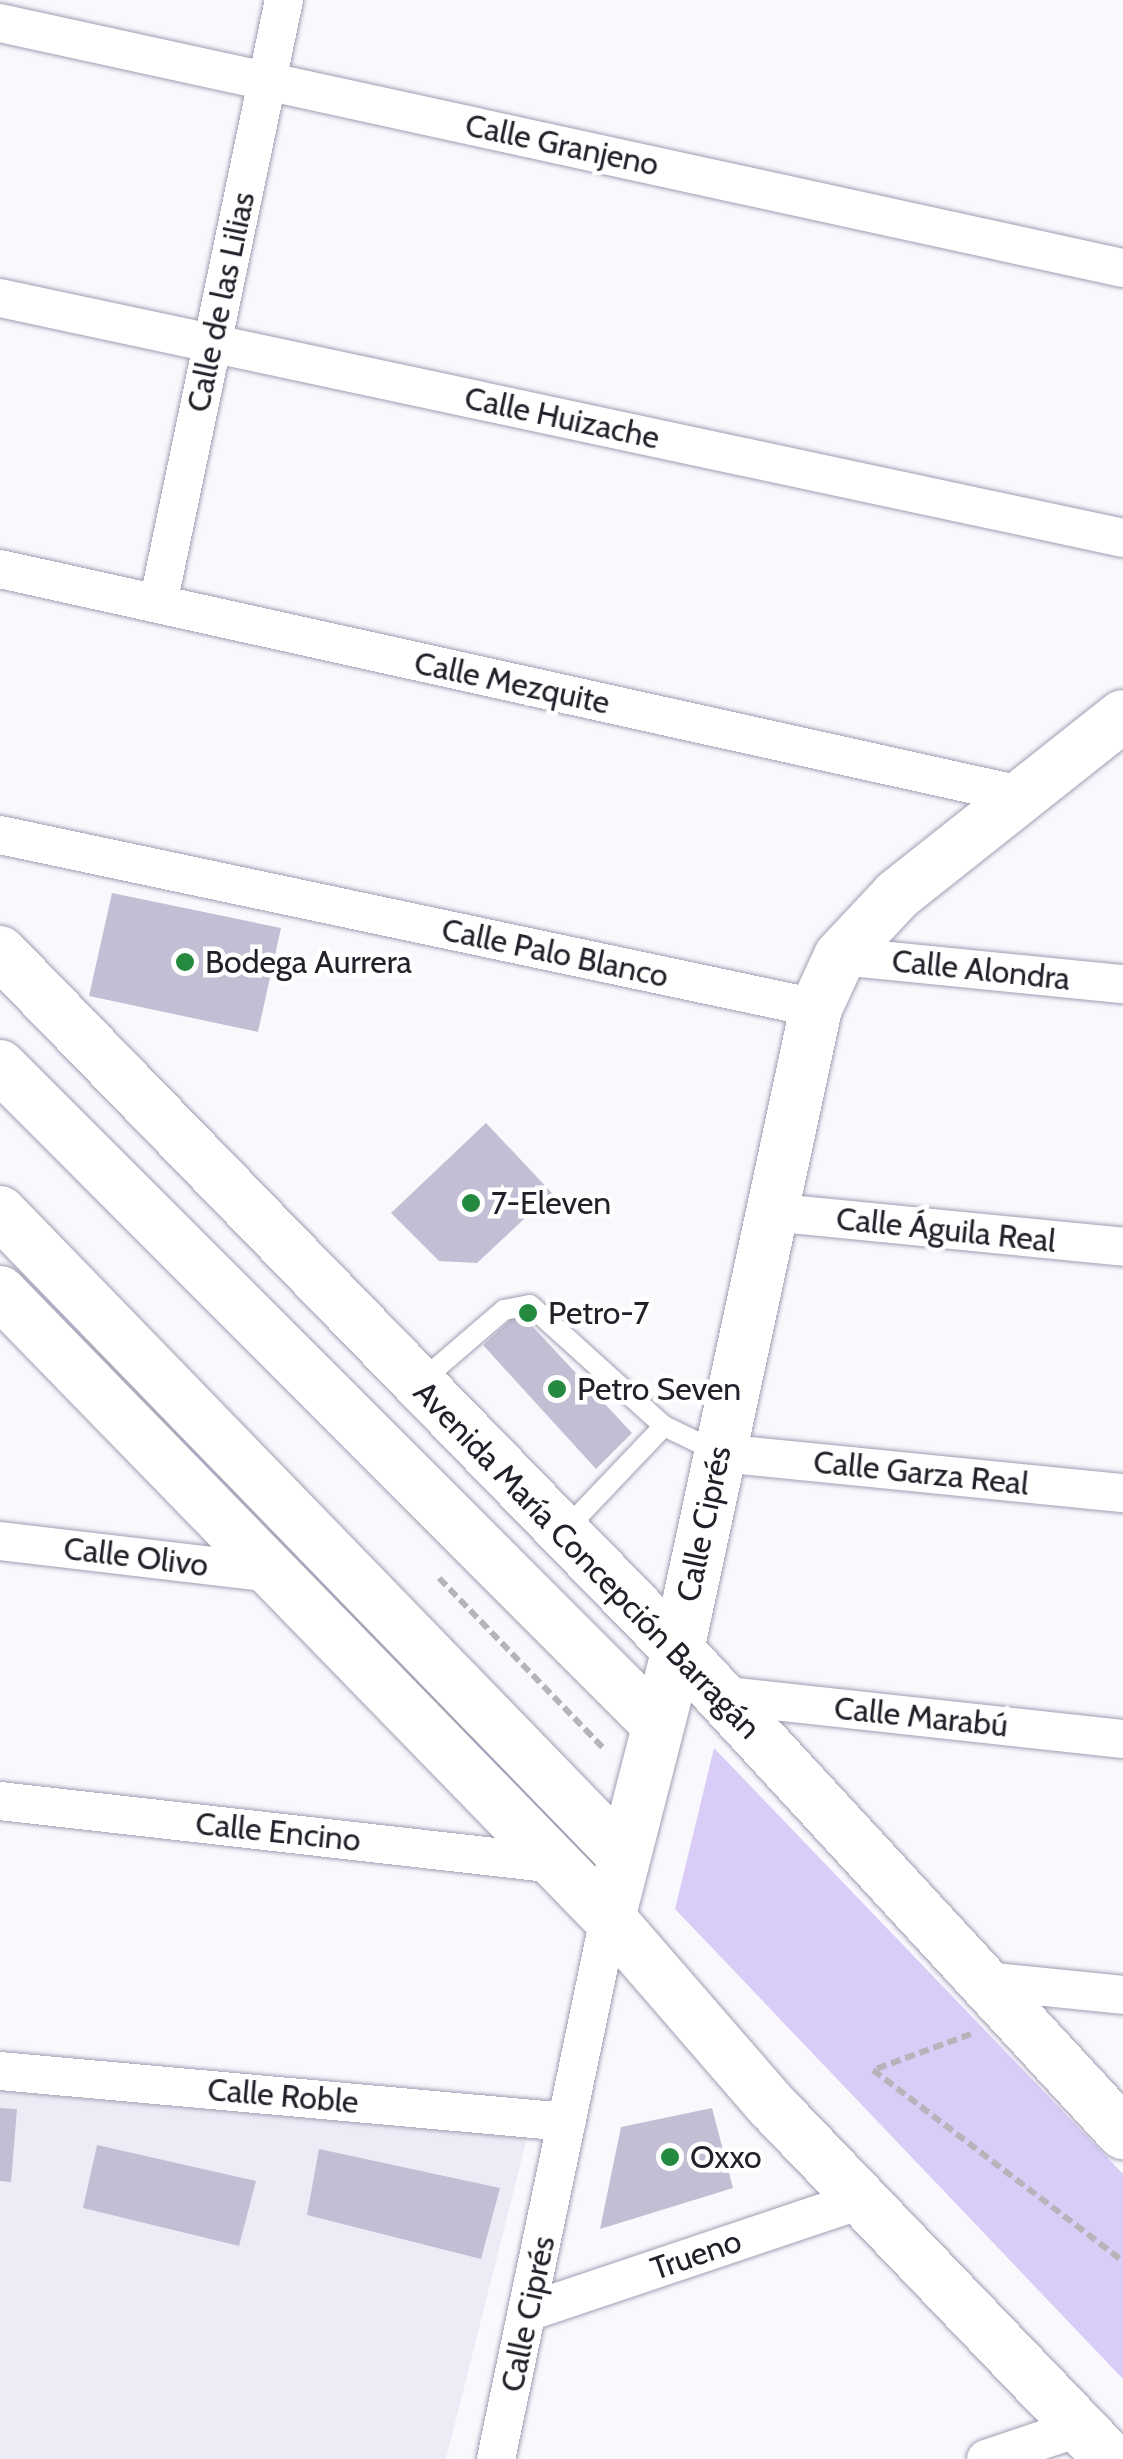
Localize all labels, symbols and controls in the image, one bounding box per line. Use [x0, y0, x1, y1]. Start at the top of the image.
street label: Calle Granjeno [462, 106, 662, 184]
street label: Calle de las Lilias [179, 188, 263, 416]
street label: Calle Huizache [461, 379, 663, 457]
street label: Calle Mezquite [411, 644, 613, 722]
street label: Calle Palo Blanco [438, 910, 672, 996]
street label: Calle Alondra [890, 942, 1072, 998]
place label: Bodega Aurrera [205, 943, 412, 981]
marker: Bodega Aurrera [174, 951, 196, 973]
place label: 7-Eleven [491, 1184, 611, 1222]
marker: 7-Eleven [460, 1192, 482, 1214]
street label: Calle Águila Real [834, 1199, 1058, 1261]
place label: Petro-7 [548, 1294, 649, 1332]
marker: Petro-7 [517, 1302, 539, 1324]
place label: Petro Seven [577, 1370, 741, 1408]
street label: Avenida María Concepción Barragán [406, 1373, 768, 1747]
marker: Petro Seven [546, 1378, 568, 1400]
street label: Calle Ciprés [669, 1443, 739, 1605]
street label: Calle Garza Real [811, 1443, 1031, 1503]
street label: Calle Olivo [61, 1529, 211, 1585]
street label: Calle Marabú [832, 1689, 1010, 1745]
street label: Calle Encino [194, 1804, 362, 1860]
street label: Calle Roble [206, 2070, 360, 2122]
place label: Oxxo [690, 2138, 762, 2176]
marker: Oxxo [659, 2146, 681, 2168]
street label: Trueno [646, 2222, 746, 2288]
street label: Calle Ciprés [493, 2233, 563, 2395]

